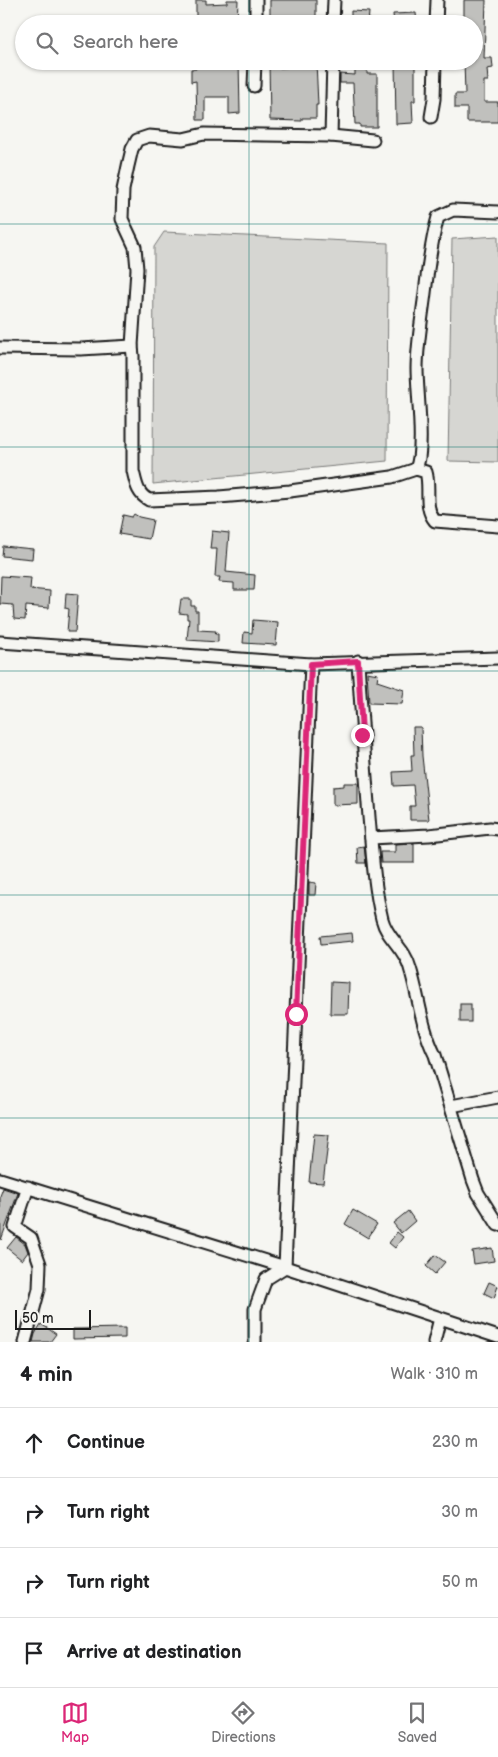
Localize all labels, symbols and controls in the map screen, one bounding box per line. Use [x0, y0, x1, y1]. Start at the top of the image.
search box [15, 15, 483, 70]
icon: search [33, 29, 61, 57]
text: Search here [73, 31, 178, 54]
route end [351, 724, 374, 747]
route start [285, 1003, 308, 1026]
scale bar [15, 1307, 91, 1330]
text: 50 m [22, 1310, 54, 1327]
text: 4 min [20, 1362, 73, 1387]
text: Walk · 310 m [390, 1365, 478, 1384]
icon: ahead [20, 1429, 48, 1457]
text: Continue [67, 1431, 145, 1454]
text: 230 m [432, 1433, 478, 1452]
icon: right [20, 1499, 48, 1527]
text: Turn right [67, 1501, 150, 1524]
text: 30 m [441, 1503, 478, 1522]
icon: right [20, 1569, 48, 1597]
text: Turn right [67, 1571, 150, 1594]
text: 50 m [442, 1573, 478, 1592]
icon: arrive [20, 1639, 48, 1667]
text: Arrive at destination [67, 1641, 242, 1664]
tab: Map [61, 1699, 89, 1746]
tab: Directions [211, 1699, 276, 1746]
tab: Saved [398, 1699, 437, 1746]

